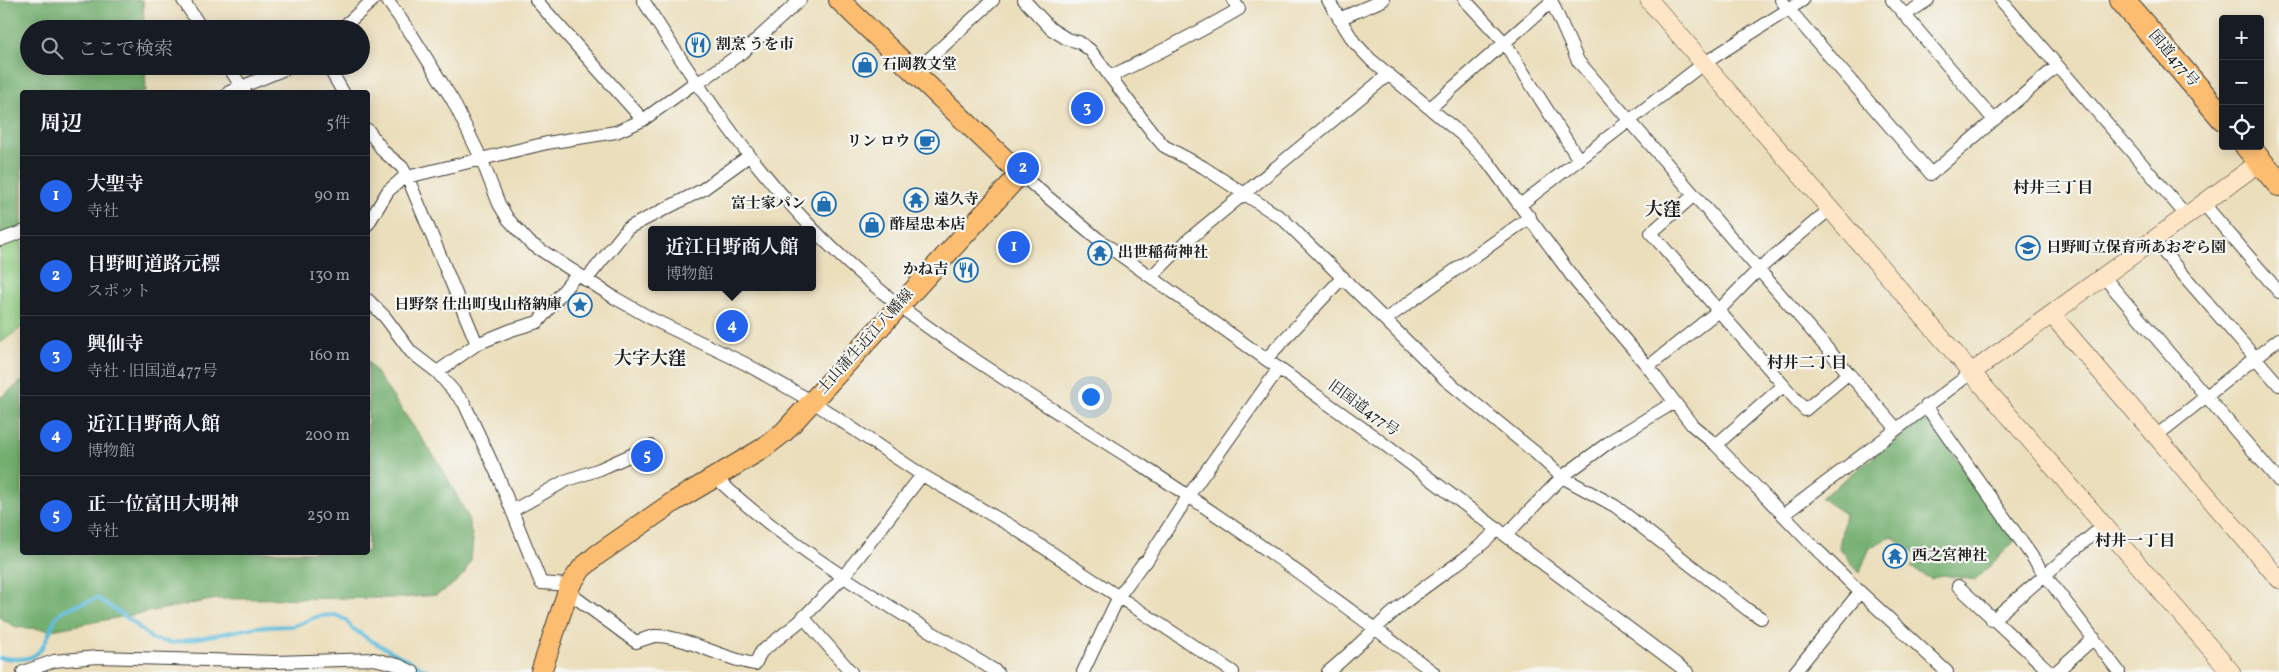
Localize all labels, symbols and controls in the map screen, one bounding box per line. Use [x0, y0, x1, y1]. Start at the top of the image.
map controls [2219, 15, 2264, 150]
button: + [2219, 15, 2264, 60]
search box [20, 20, 370, 75]
street label: 国道477号 [2143, 26, 2203, 92]
restaurant icon: 割烹 うを市 [685, 32, 711, 58]
icon: search [38, 34, 66, 62]
place label: 割烹 うを市 [716, 35, 794, 56]
text: ここで検索 [78, 37, 173, 63]
shop icon: 石岡教文堂 [852, 52, 878, 78]
place label: 石岡教文堂 [882, 55, 957, 76]
button: − [2219, 60, 2264, 105]
pin: 3 [1071, 89, 1103, 127]
button: locate [2219, 105, 2264, 150]
text: 周辺 [40, 110, 82, 139]
text: 5件 [326, 113, 350, 135]
cafe icon: リン ロウ [914, 129, 940, 155]
place label: リン ロウ [847, 132, 910, 153]
pin: 2 [1007, 149, 1039, 187]
text: 大聖寺 [87, 172, 144, 198]
district label: 村井三丁目 [2013, 178, 2093, 200]
text: 1 [53, 185, 59, 207]
text: 90 m [314, 185, 350, 207]
temple icon: 遠久寺 [903, 187, 929, 213]
place label: 遠久寺 [934, 190, 979, 211]
shop icon: 富士家パン [811, 191, 837, 217]
place label: 富士家パン [731, 194, 806, 215]
district label: 大窪 [1645, 198, 1681, 223]
text: 寺社 [87, 201, 119, 223]
shop icon: 酢屋忠本店 [859, 212, 885, 238]
place label: 酢屋忠本店 [890, 215, 965, 236]
popup [648, 226, 816, 291]
pin: 1 [998, 228, 1030, 266]
text: 近江日野商人館 [665, 235, 799, 261]
school or university icon: 日野町立保育所あおぞら園 [2015, 235, 2041, 261]
place label: 日野町立保育所あおぞら園 [2046, 238, 2226, 259]
temple icon: 出世稲荷神社 [1087, 240, 1113, 266]
place label: 出世稲荷神社 [1118, 243, 1208, 264]
text: 日野町道路元標 [87, 252, 220, 278]
restaurant icon: かね吉 [953, 257, 979, 283]
place label: かね吉 [903, 260, 948, 281]
text: 博物館 [665, 264, 714, 286]
text: 2 [52, 265, 60, 287]
text: 130 m [309, 265, 350, 287]
text: スポット [87, 281, 151, 303]
street label: 土山蒲生近江八幡線 [813, 285, 919, 399]
place icon: 日野祭 仕出町曳山格納庫 [567, 292, 593, 318]
place label: 日野祭 仕出町曳山格納庫 [394, 295, 562, 316]
pin: 4 [716, 307, 748, 345]
text: 興仙寺 [87, 332, 144, 358]
text: 3 [52, 345, 60, 367]
text: 160 m [309, 345, 350, 367]
district label: 大字大窪 [614, 347, 686, 372]
district label: 村井二丁目 [1767, 353, 1847, 375]
text: 寺社 · 旧国道477号 [87, 361, 218, 383]
street label: 旧国道477号 [1323, 376, 1403, 442]
your location [1078, 384, 1104, 410]
text: 近江日野商人館 [87, 412, 220, 438]
text: 4 [51, 425, 61, 447]
text: 200 m [305, 425, 350, 447]
pin: 5 [631, 437, 663, 475]
text: 博物館 [87, 441, 135, 463]
text: 正一位富田大明神 [87, 492, 239, 518]
text: 5 [52, 505, 60, 527]
text: 250 m [307, 505, 350, 527]
text: 寺社 [87, 521, 119, 543]
district label: 村井一丁目 [2095, 531, 2175, 553]
temple icon: 西之宮神社 [1882, 543, 1908, 569]
place label: 西之宮神社 [1912, 546, 1987, 567]

